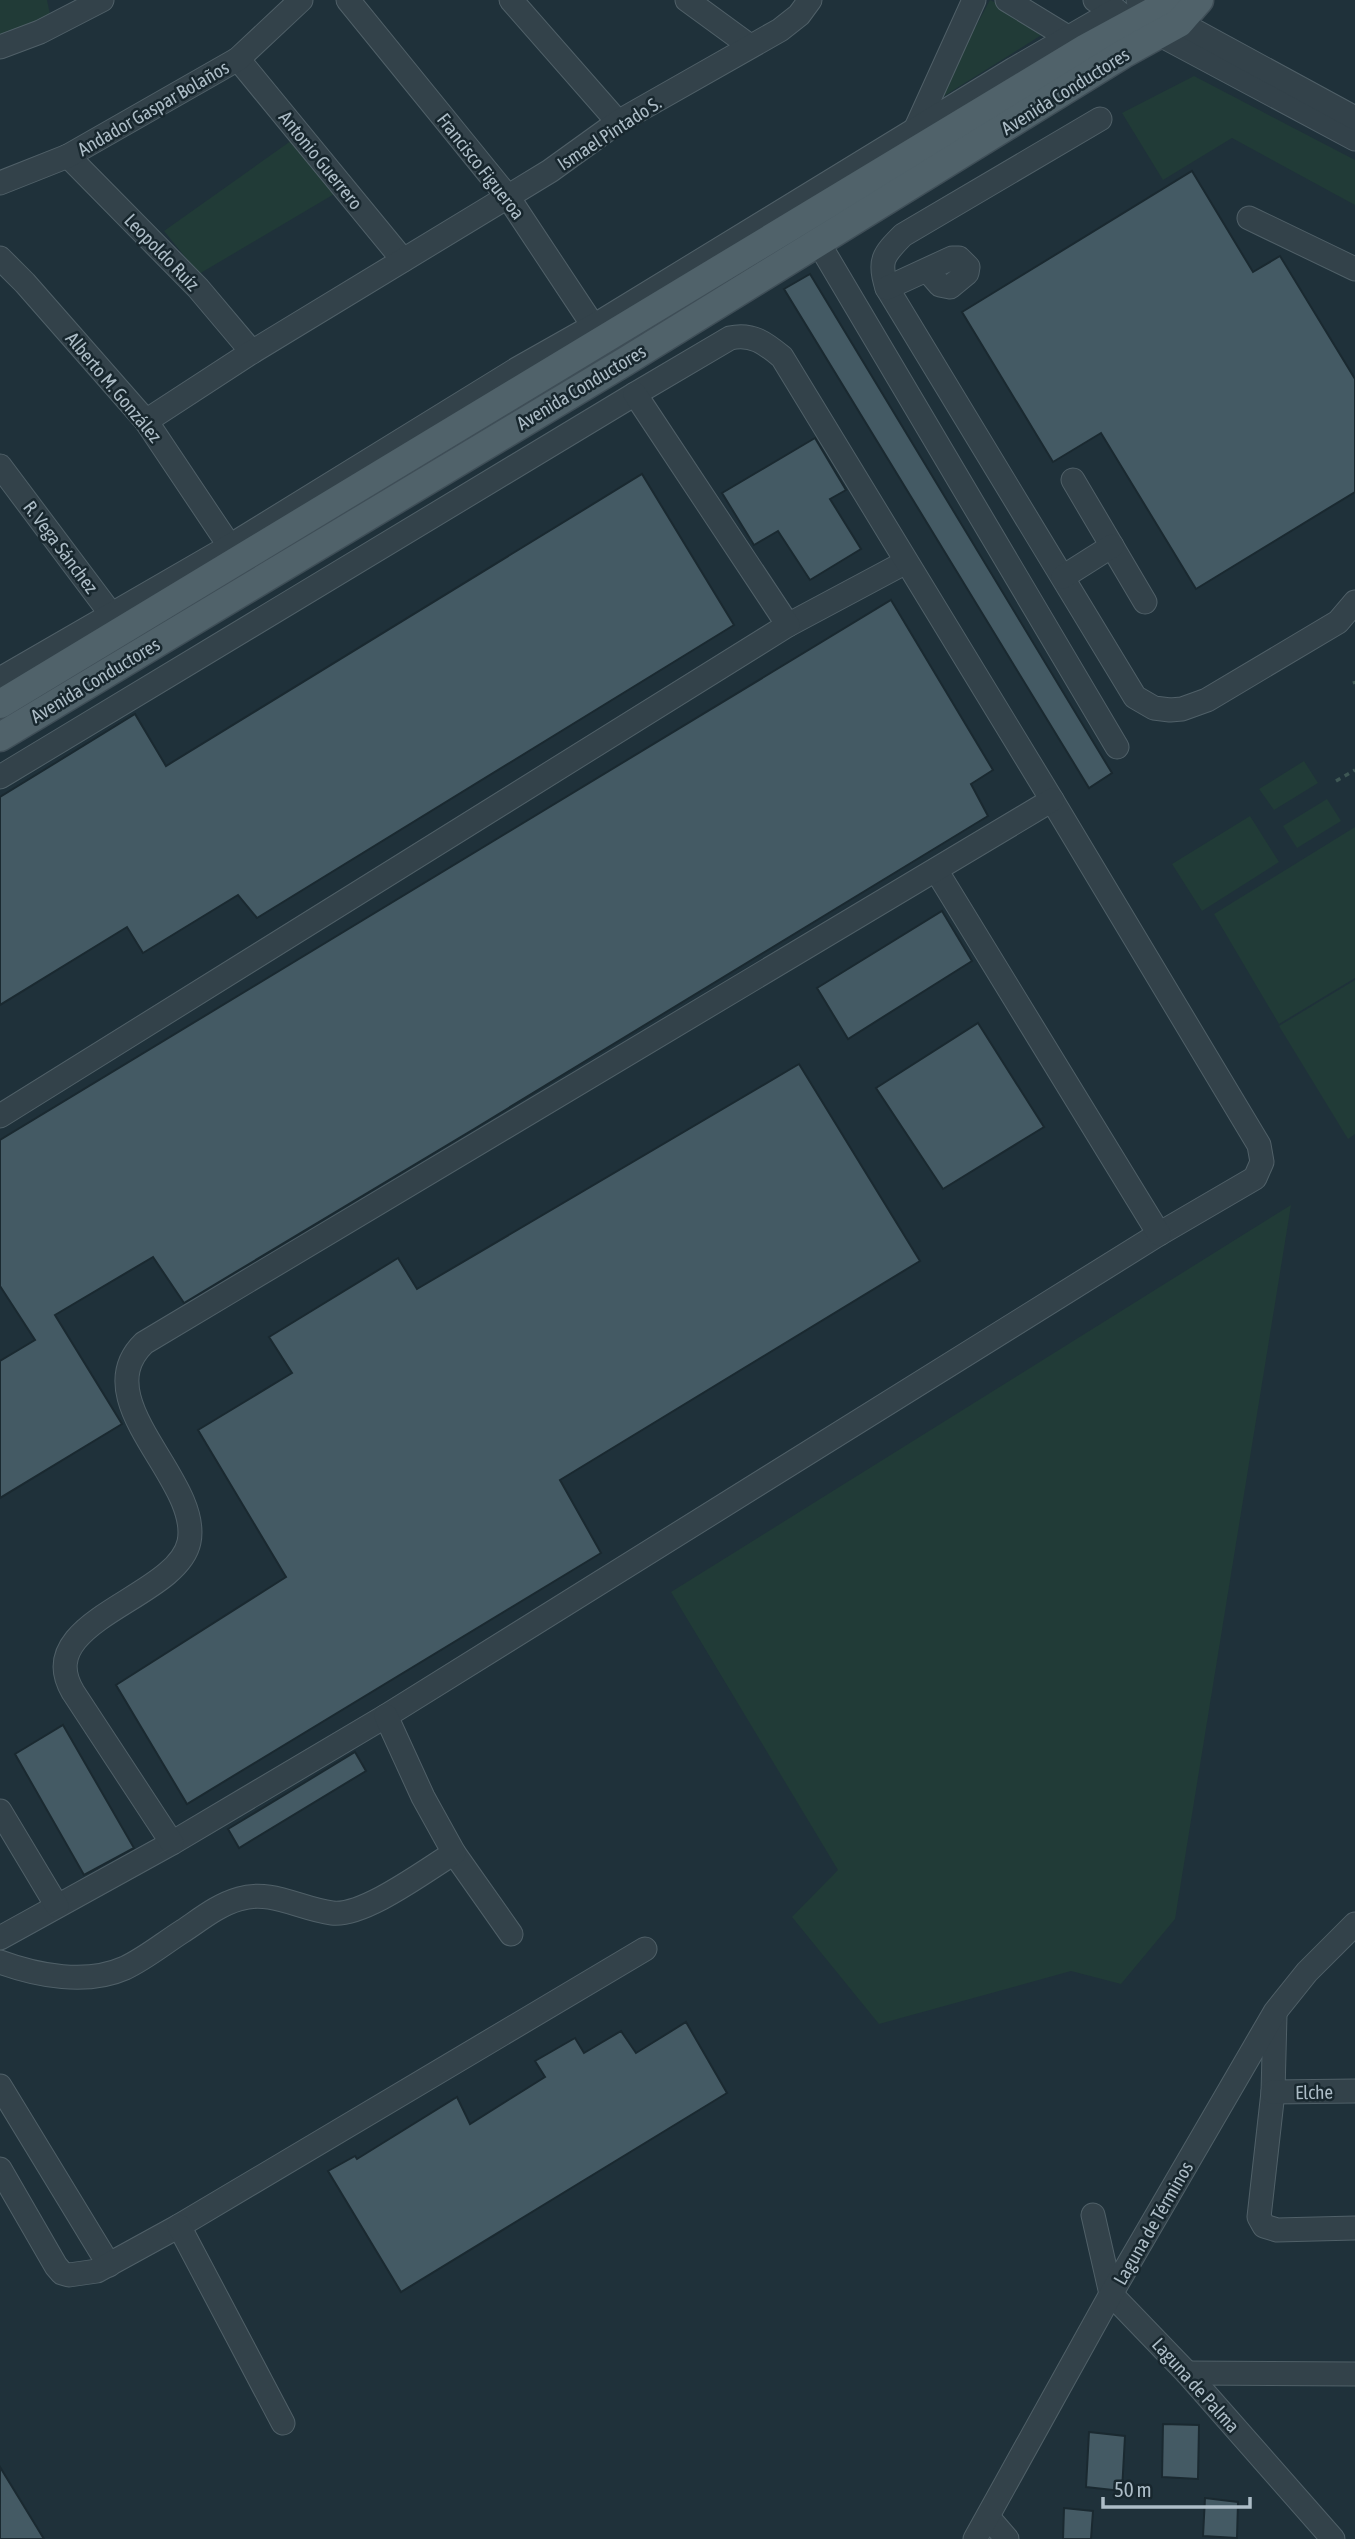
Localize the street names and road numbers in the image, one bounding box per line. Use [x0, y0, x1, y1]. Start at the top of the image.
street label: Avenida Conductores [997, 43, 1133, 139]
street label: Andador Gaspar Bolaños [74, 56, 233, 160]
street label: Ismael Pintado S. [553, 91, 665, 175]
street label: Antonio Guerrero [275, 106, 367, 214]
street label: Francisco Figueroa [433, 109, 529, 223]
street label: Leopoldo Ruíz [120, 209, 204, 295]
street label: Alberto M. González [62, 327, 167, 447]
street label: Avenida Conductores [512, 340, 650, 434]
street label: R. Vega Sánchez [19, 497, 103, 598]
street label: Avenida Conductores [26, 633, 164, 727]
street label: Elche [1295, 2081, 1333, 2103]
street label: Laguna de Términos [1109, 2157, 1197, 2289]
street label: Laguna de Palma [1148, 2333, 1244, 2437]

